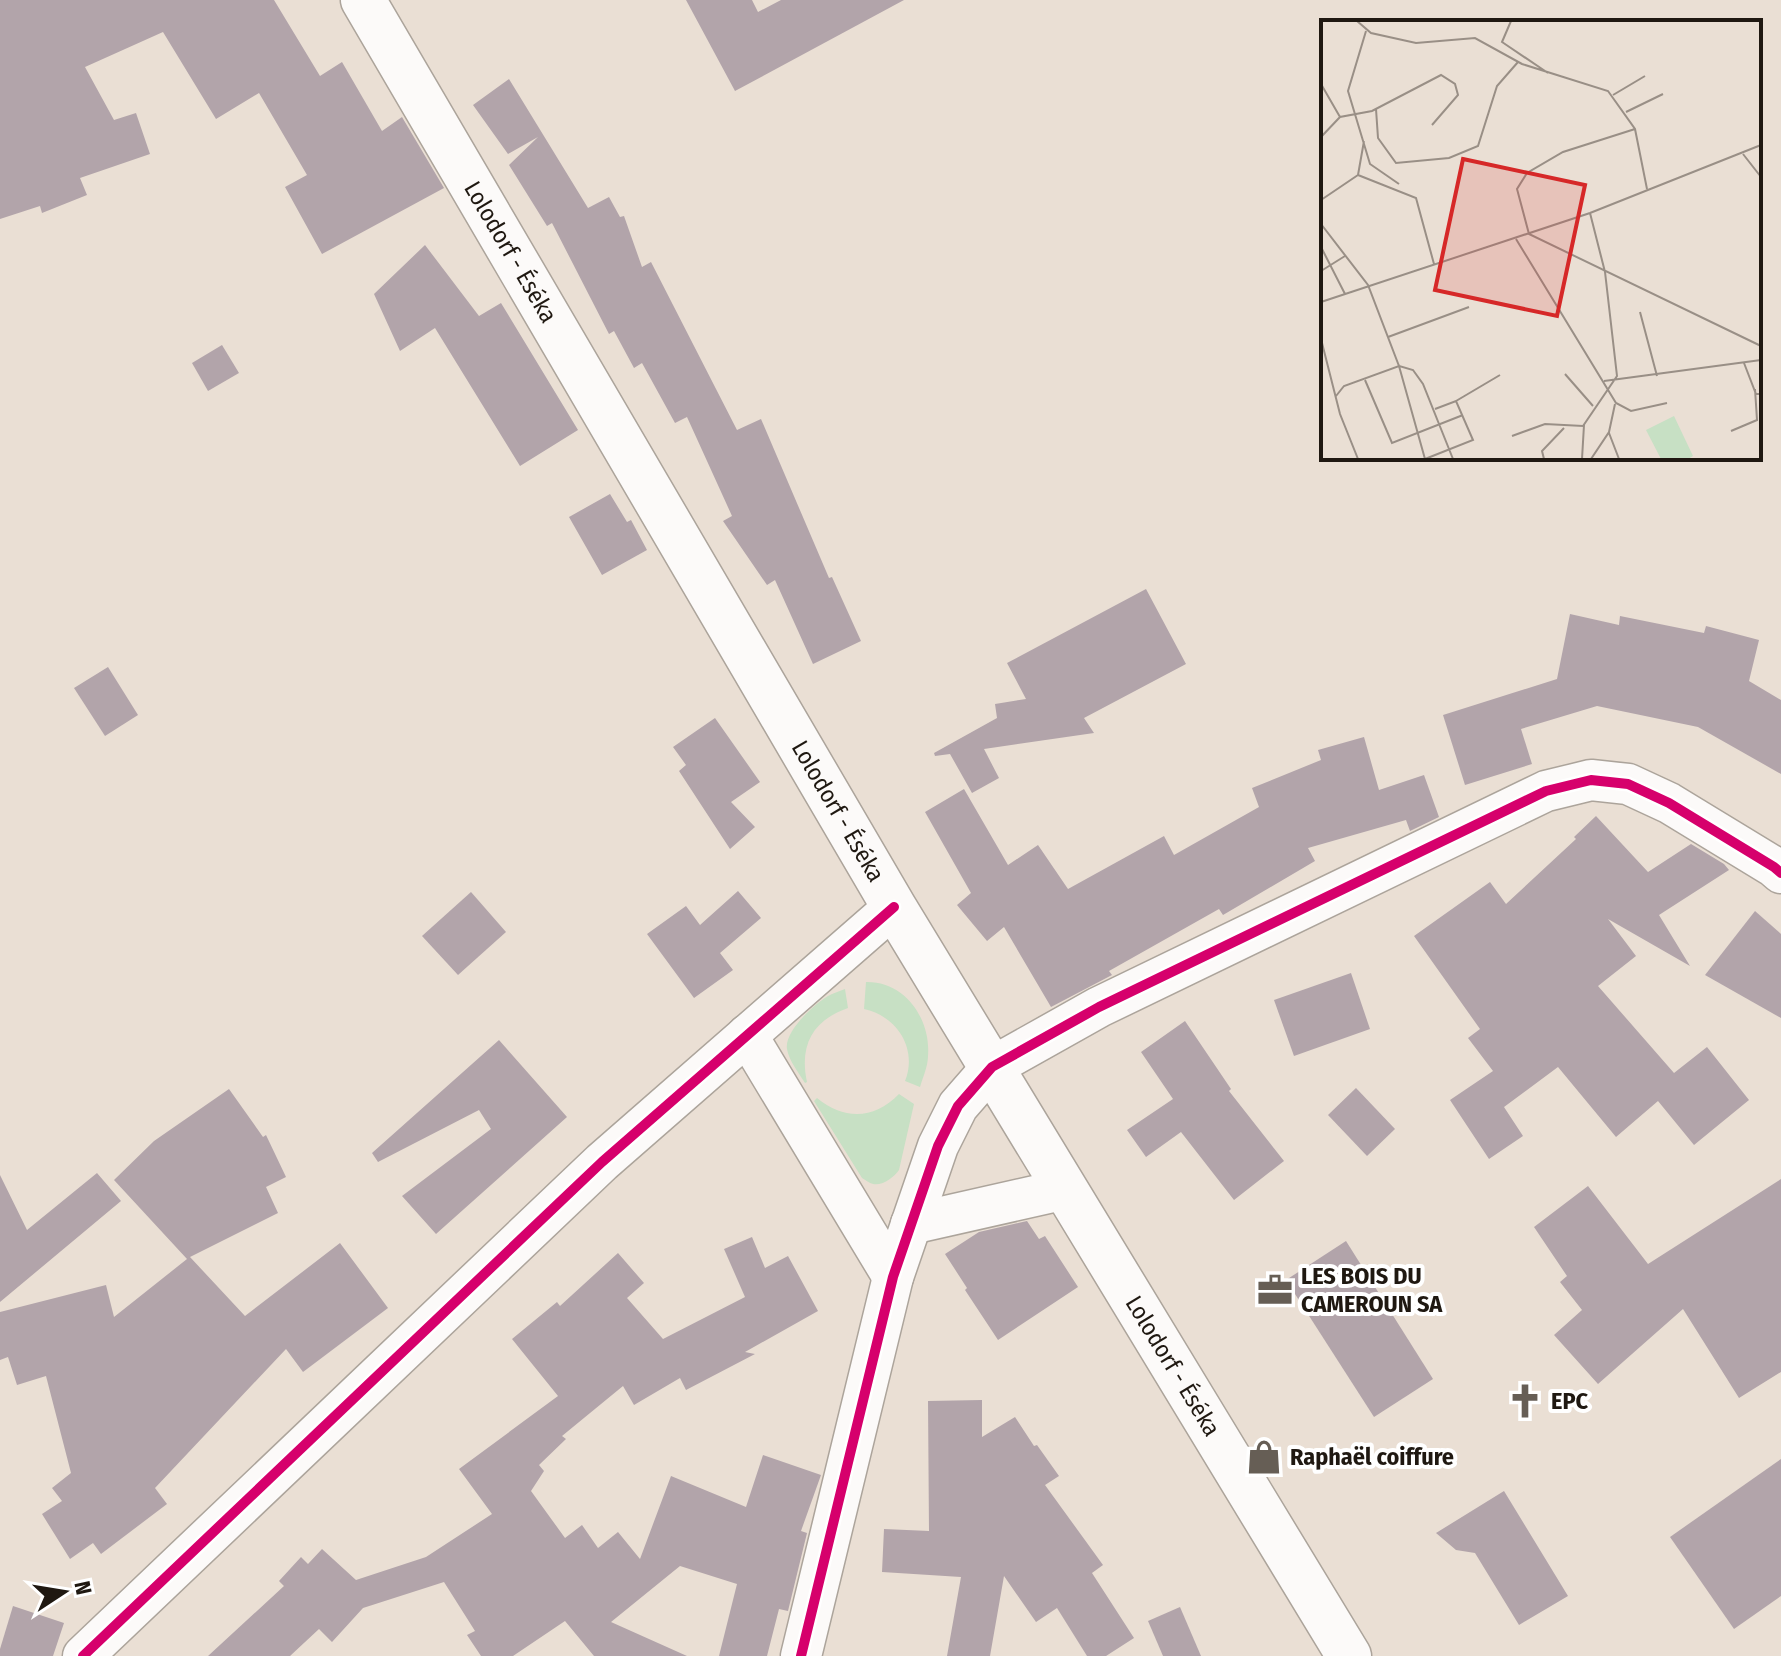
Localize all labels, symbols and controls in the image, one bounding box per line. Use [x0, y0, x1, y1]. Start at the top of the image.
inset map [1321, 20, 1761, 460]
street label: Lolodorf - Éséka [458, 176, 563, 328]
street label: Lolodorf - Éséka [786, 736, 890, 887]
place label: LES BOIS DU CAMEROUN SA [1301, 1262, 1443, 1318]
office icon: LES BOIS DU CAMEROUN SA [1256, 1271, 1294, 1309]
street label: Lolodorf - Éséka [1120, 1291, 1226, 1441]
church icon: EPC [1506, 1382, 1544, 1420]
place label: EPC [1551, 1387, 1588, 1415]
shop icon: Raphaël coiffure [1245, 1438, 1283, 1476]
place label: Raphaël coiffure [1290, 1443, 1454, 1471]
north arrow [24, 1552, 104, 1632]
text: N [68, 1579, 98, 1597]

